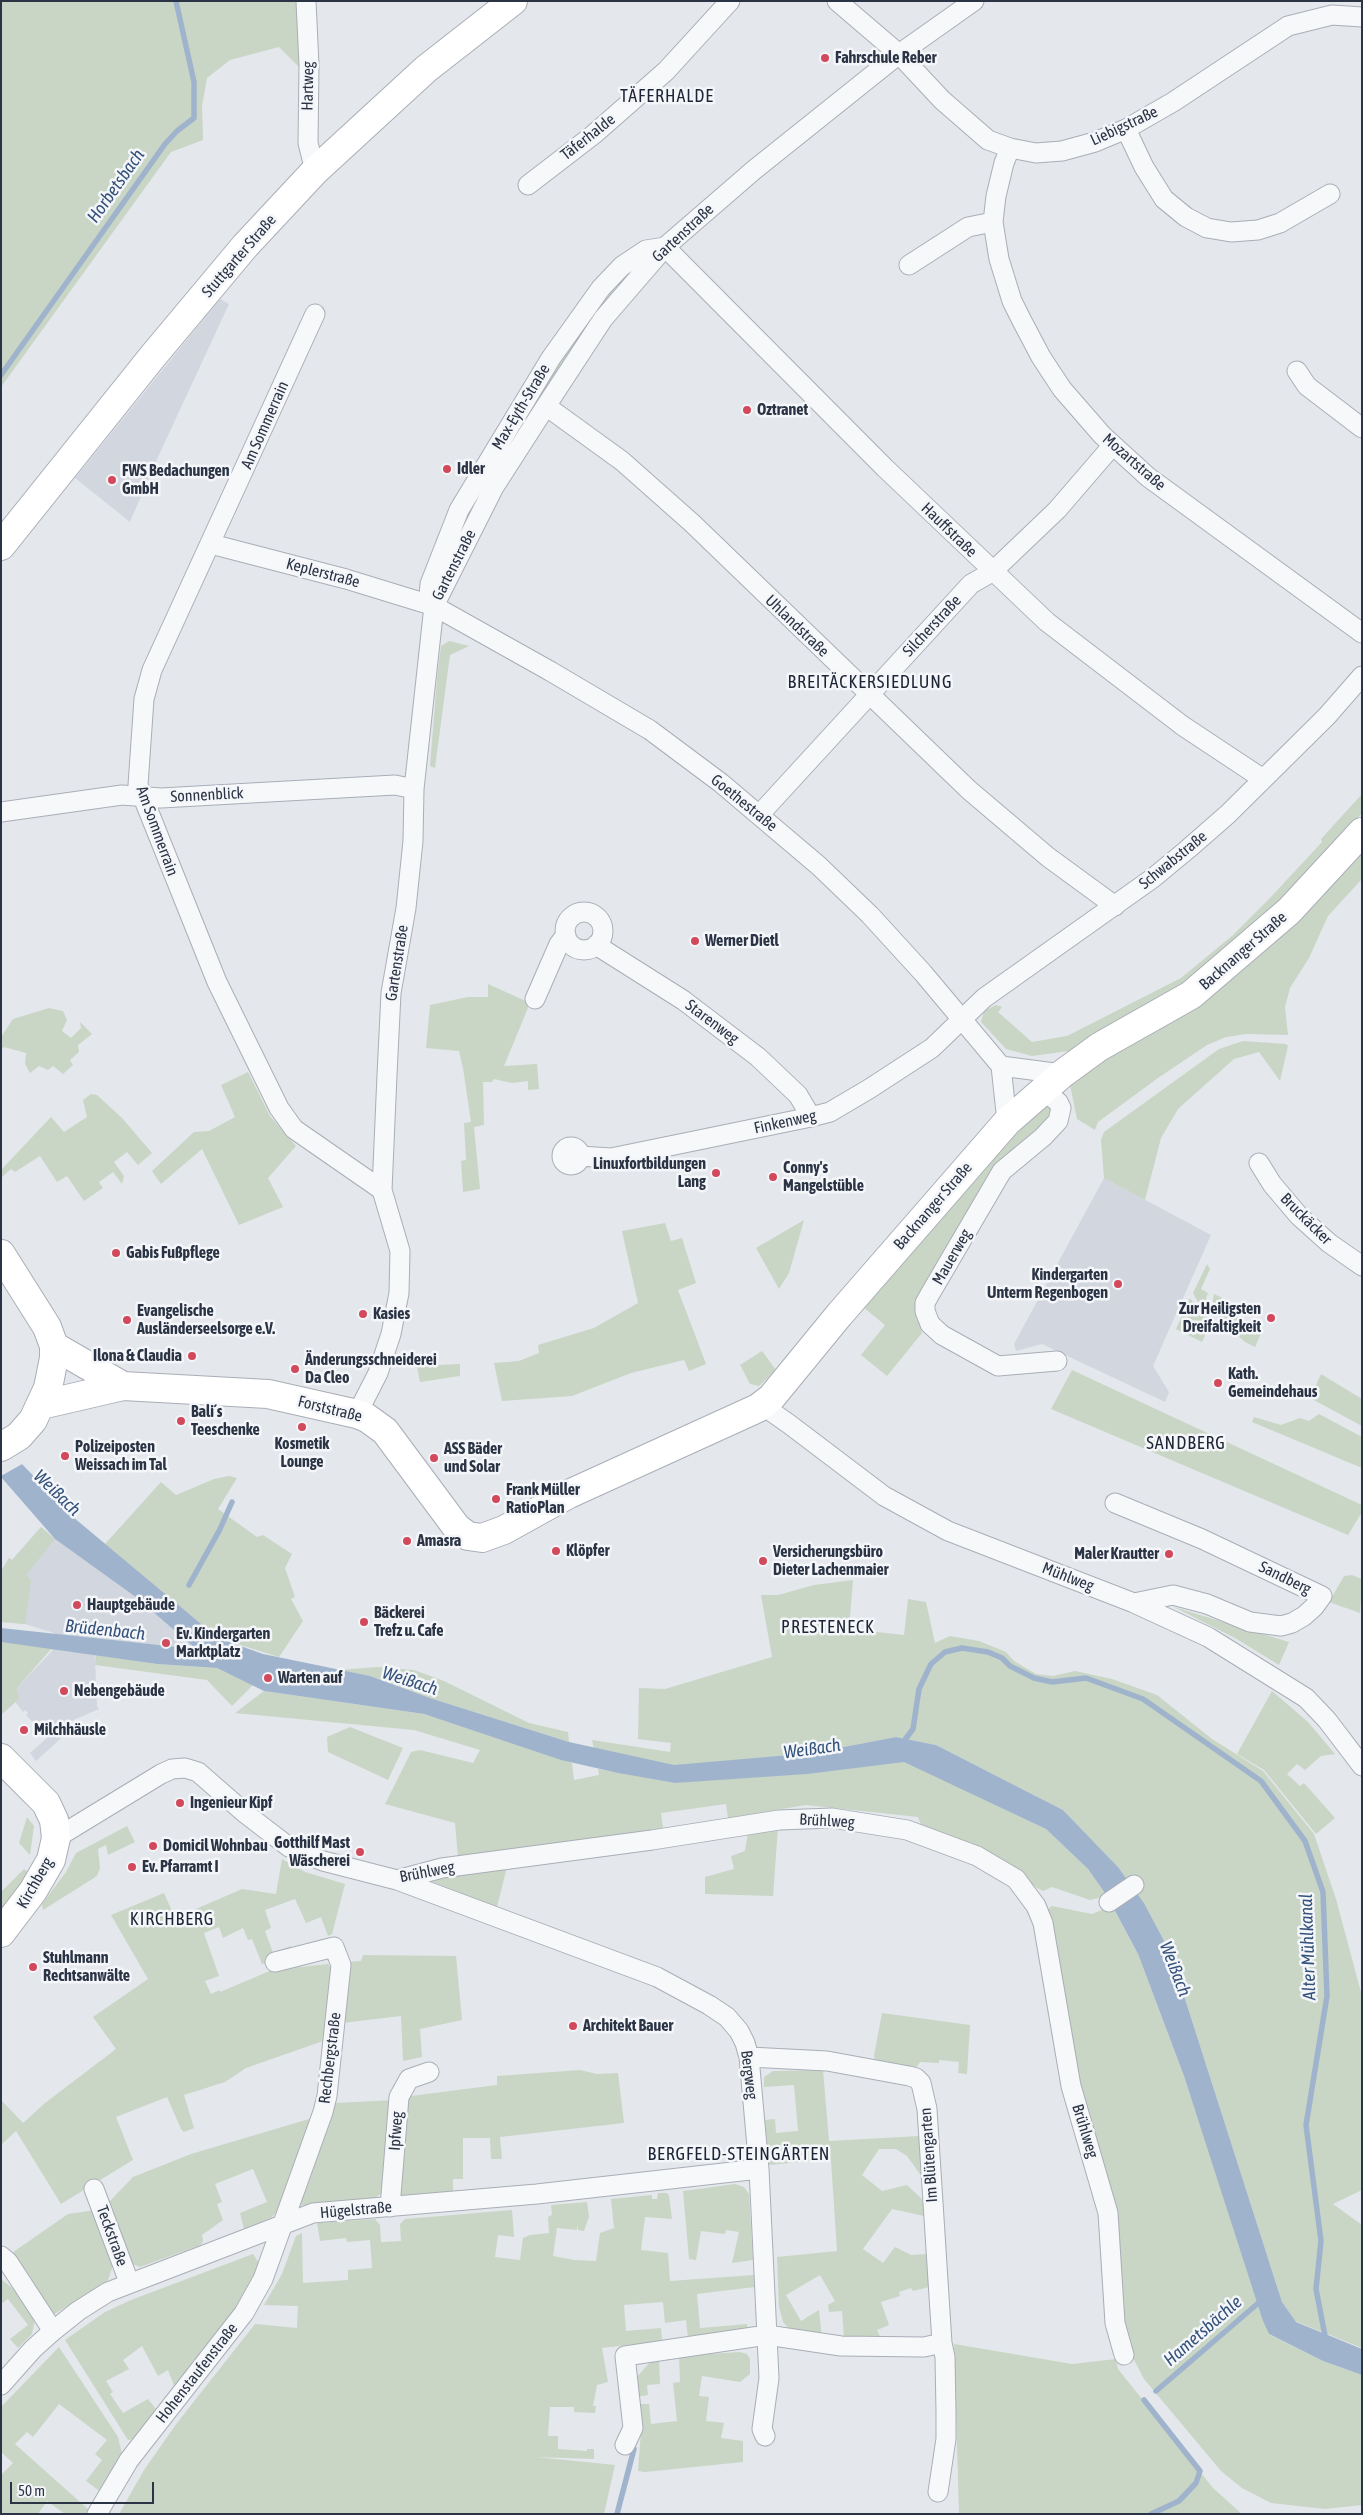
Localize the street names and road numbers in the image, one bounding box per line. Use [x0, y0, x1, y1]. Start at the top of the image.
street label: Hartweg [298, 61, 318, 111]
street label: Liebigstraße [1087, 102, 1161, 150]
street label: Täferhalde [557, 110, 619, 164]
street label: Gartenstraße [648, 200, 718, 266]
street label: Stuttgarter Straße [198, 211, 280, 301]
street label: Max-Eyth-Straße [488, 361, 554, 453]
street label: Am Sommerrain [237, 378, 293, 472]
street label: Mozartstraße [1099, 429, 1169, 495]
street label: Hauffstraße [917, 499, 981, 561]
street label: Gartenstraße [428, 526, 480, 604]
street label: Keplerstraße [284, 554, 362, 592]
street label: Uhlandstraße [761, 591, 833, 661]
street label: Silcherstraße [899, 591, 965, 661]
street label: Goethestraße [707, 770, 781, 836]
street label: Sonnenblick [170, 783, 244, 807]
street label: Am Sommerrain [132, 784, 182, 878]
street label: Schwabstraße [1135, 827, 1211, 893]
street label: Backnanger Straße [1195, 908, 1291, 994]
street label: Gartenstraße [382, 924, 412, 1002]
street label: Starenweg [681, 996, 743, 1048]
street label: Finkenweg [752, 1106, 818, 1138]
street label: Backnanger Straße [890, 1158, 976, 1254]
street label: Bruckäcker [1276, 1189, 1336, 1249]
street label: Mauerweg [928, 1226, 976, 1288]
street label: Forststraße [296, 1392, 364, 1426]
street label: Sandberg [1256, 1557, 1314, 1599]
street label: Mühlweg [1039, 1558, 1097, 1596]
street label: Brühlweg [799, 1810, 855, 1832]
street label: Kirchberg [13, 1854, 57, 1912]
street label: Brühlweg [398, 1857, 456, 1887]
street label: Rechbergstraße [315, 2011, 345, 2105]
street label: Bergweg [736, 2049, 762, 2101]
street label: Brühlweg [1068, 2102, 1102, 2160]
street label: Im Blütengarten [916, 2107, 942, 2203]
street label: Ipfweg [385, 2111, 407, 2151]
street label: Hügelstraße [319, 2197, 393, 2223]
street label: Teckstraße [92, 2203, 132, 2269]
street label: Hohenstaufenstraße [152, 2319, 242, 2427]

